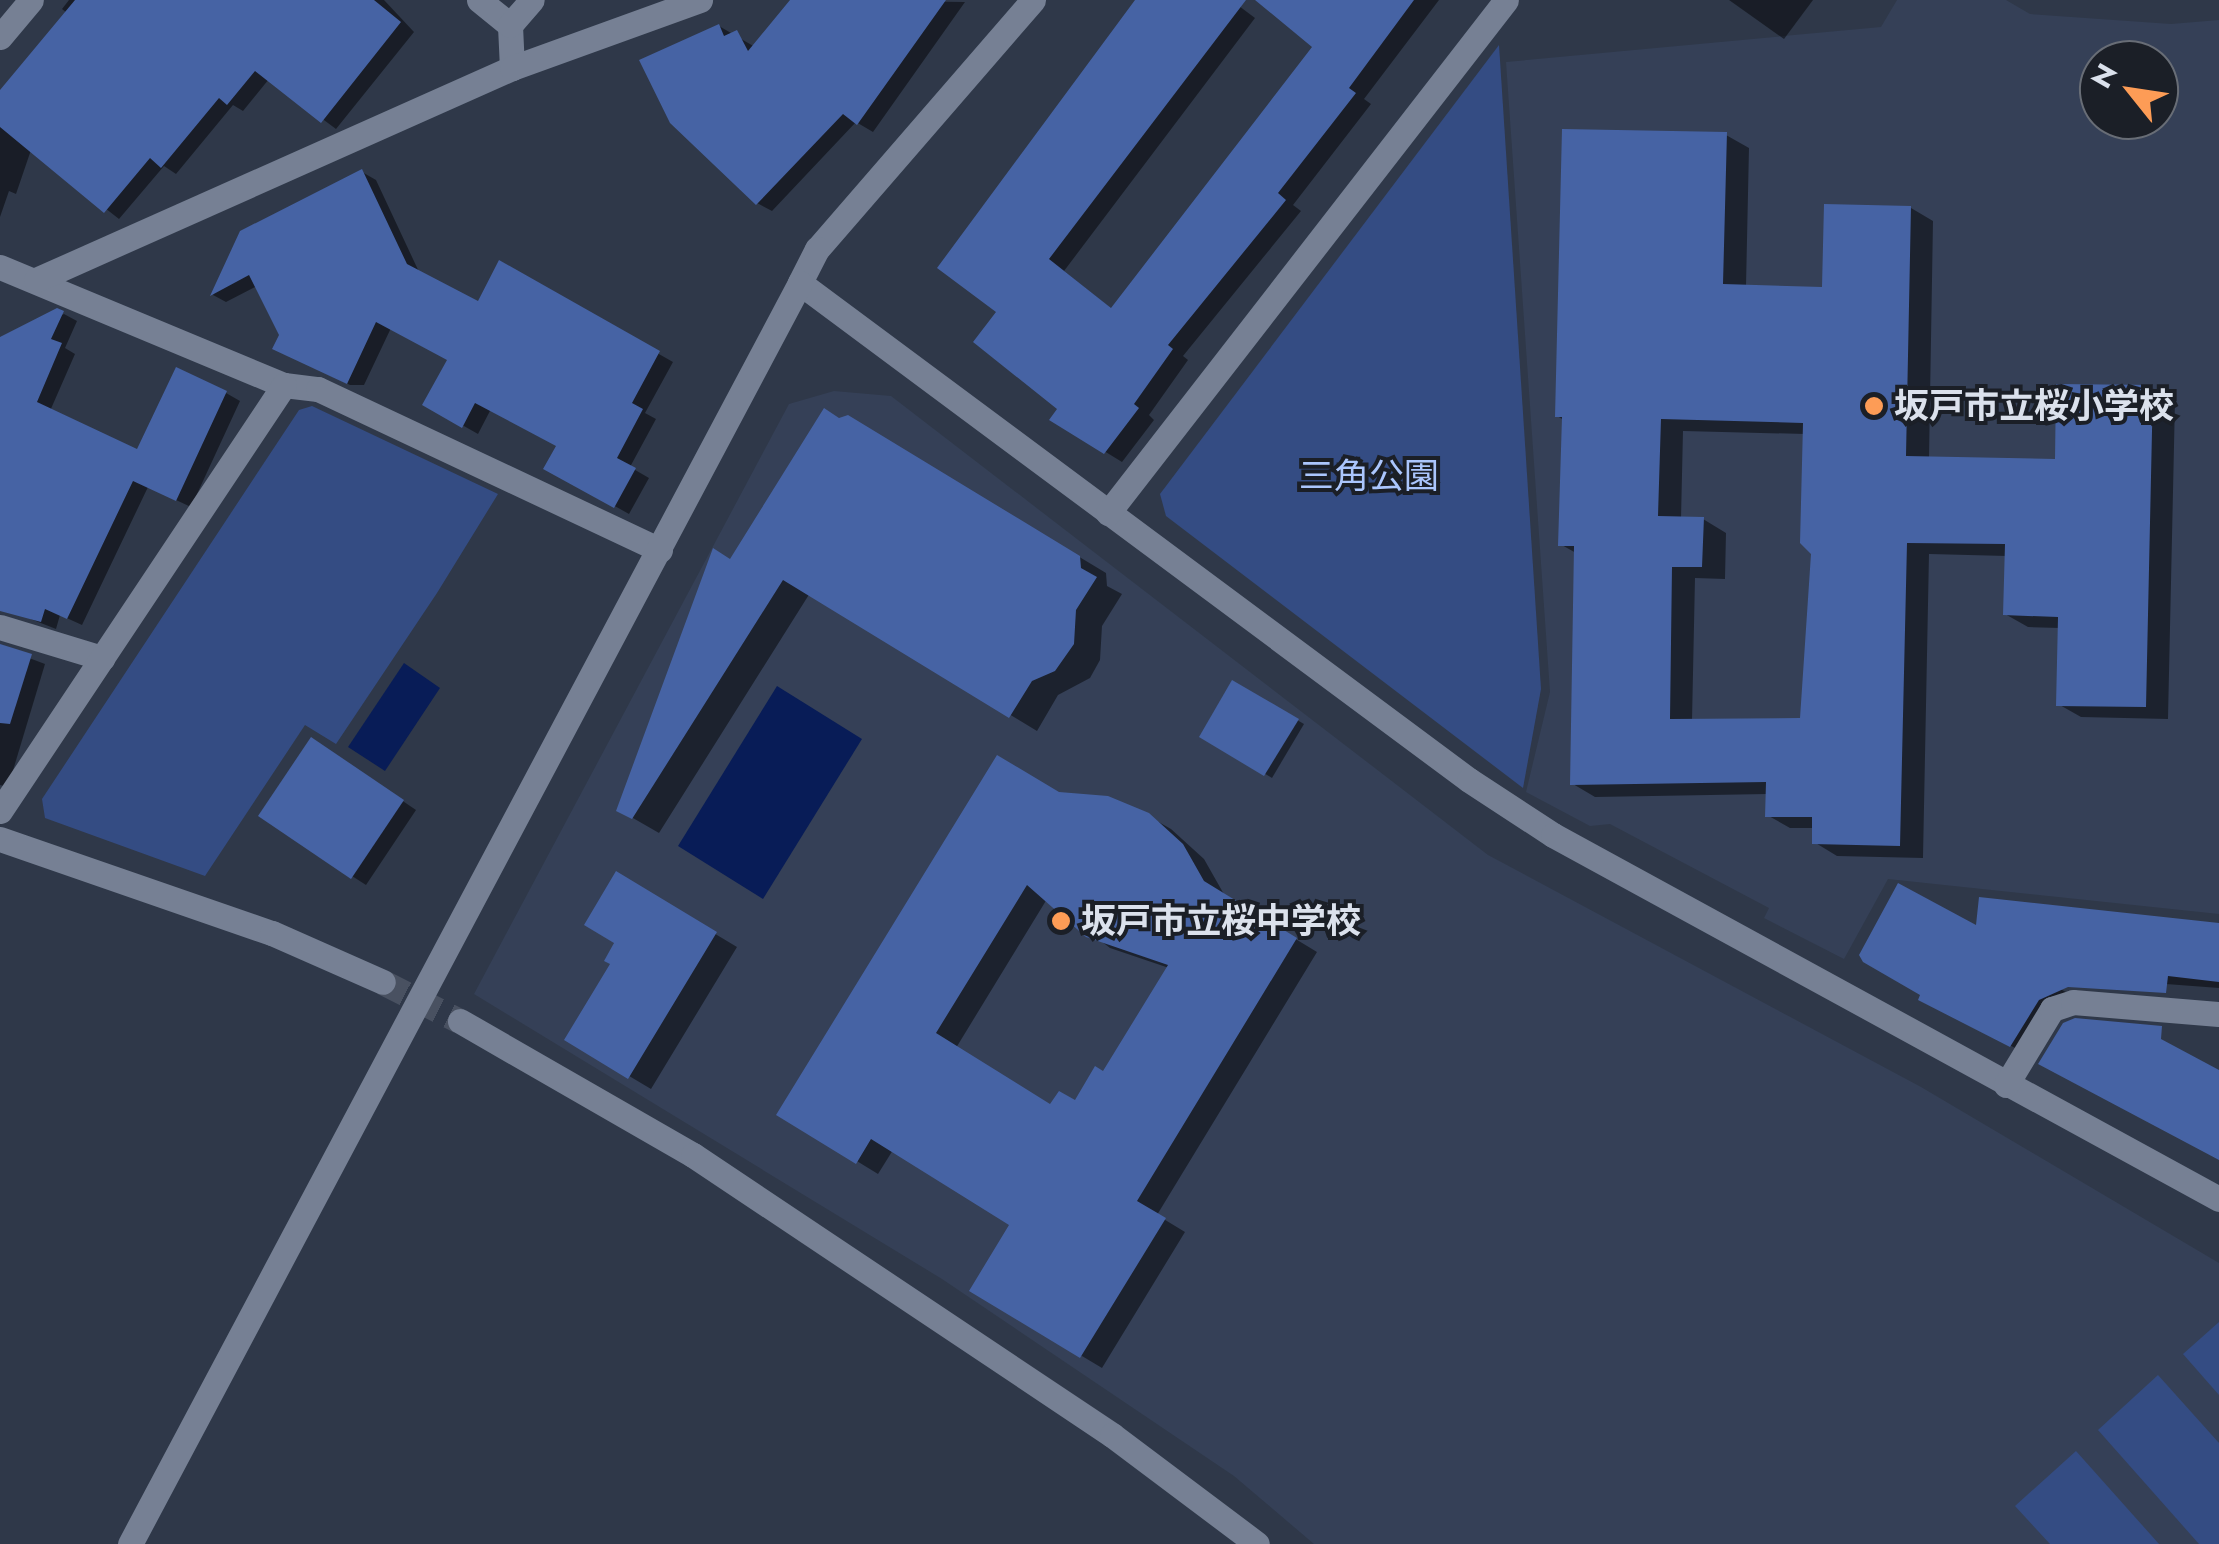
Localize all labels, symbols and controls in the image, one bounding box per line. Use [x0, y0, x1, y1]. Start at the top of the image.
north arrow [2079, 40, 2179, 140]
text: N [2081, 56, 2128, 96]
place label: 坂戸市立桜小学校 [1894, 385, 2174, 427]
marker: 坂戸市立桜小学校 [1863, 395, 1885, 417]
park label: 三角公園 [1299, 455, 1439, 497]
place label: 坂戸市立桜中学校 [1081, 900, 1361, 942]
marker: 坂戸市立桜中学校 [1050, 910, 1072, 932]

